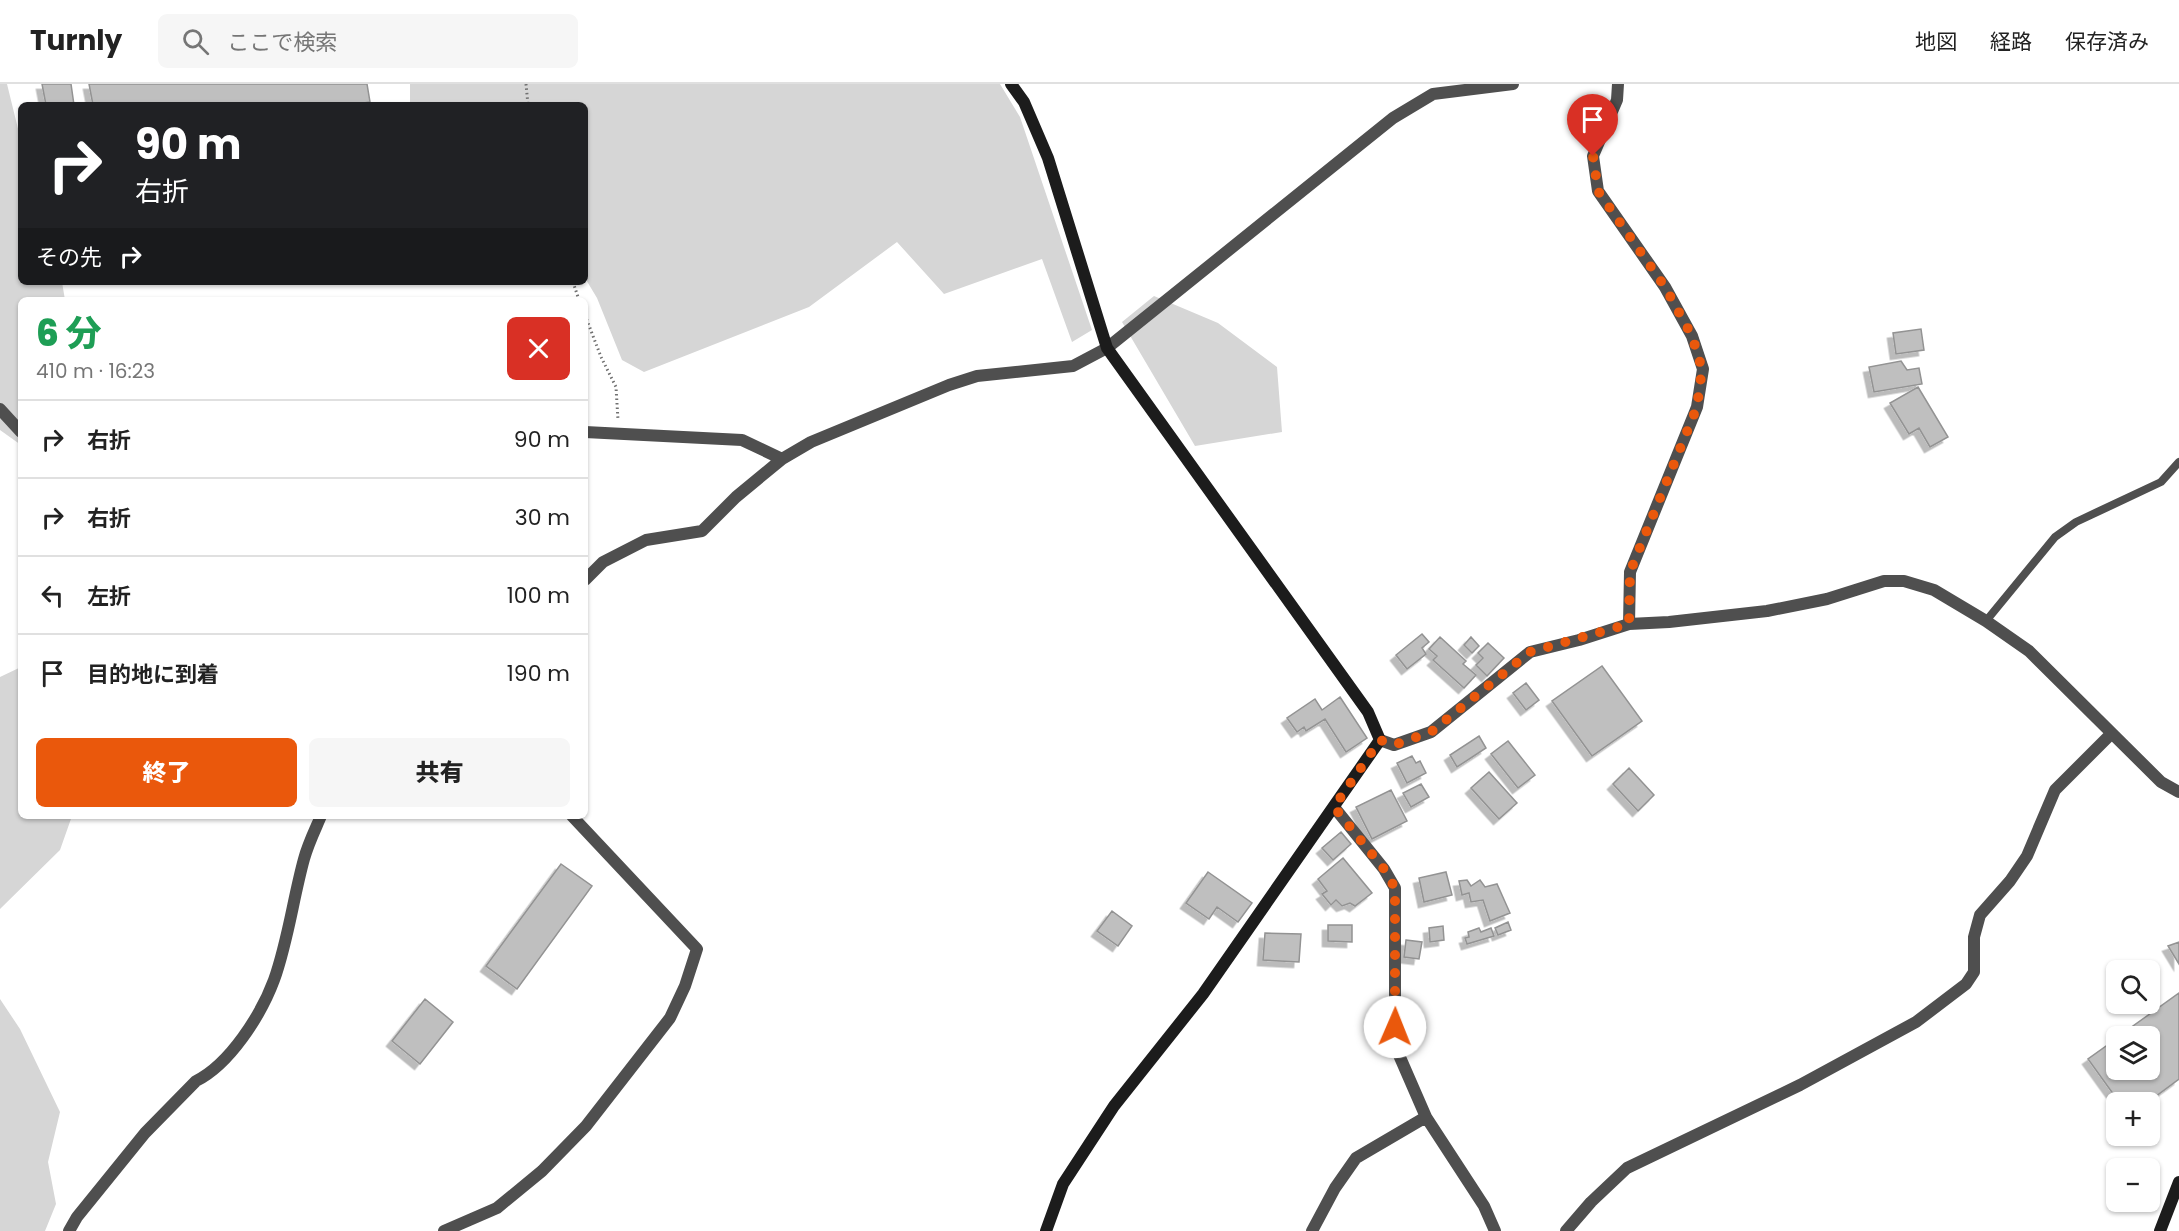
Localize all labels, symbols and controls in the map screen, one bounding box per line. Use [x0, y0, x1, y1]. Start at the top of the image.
search box [158, 14, 578, 68]
text: Turnly [30, 21, 122, 60]
icon: search [179, 25, 212, 58]
text: ここで検索 [227, 27, 337, 58]
text: 地図 [1915, 27, 1957, 56]
text: 経路 [1990, 27, 2032, 56]
text: 保存済み [2065, 27, 2149, 56]
pin [1567, 94, 1618, 156]
icon: arrive [1576, 103, 1609, 136]
text: 90 m [135, 115, 242, 174]
icon: right [36, 126, 114, 204]
text: 右折 [135, 173, 189, 210]
icon: right [114, 240, 147, 273]
text: その先 [36, 242, 102, 273]
text: 6 分 [36, 308, 102, 359]
button: close [507, 317, 570, 380]
text: 410 m · 16:23 [36, 357, 155, 385]
icon: right [36, 423, 69, 456]
text: 90 m [514, 424, 570, 455]
text: 右折 [87, 425, 131, 456]
icon: right [36, 501, 69, 534]
text: 30 m [515, 502, 570, 533]
text: 右折 [87, 503, 131, 534]
icon: left [36, 579, 69, 612]
text: 100 m [507, 580, 570, 611]
text: 左折 [87, 581, 131, 612]
icon: arrive [36, 657, 69, 690]
text: 190 m [507, 658, 570, 689]
text: 目的地に到着 [87, 659, 219, 690]
button: 終了 [36, 738, 297, 807]
button: 共有 [309, 738, 570, 807]
map controls [2106, 960, 2160, 1212]
button: search [2106, 960, 2160, 1014]
position arrow [1363, 995, 1427, 1059]
button: layers [2106, 1026, 2160, 1080]
button: + [2106, 1092, 2160, 1146]
button: − [2106, 1158, 2160, 1212]

